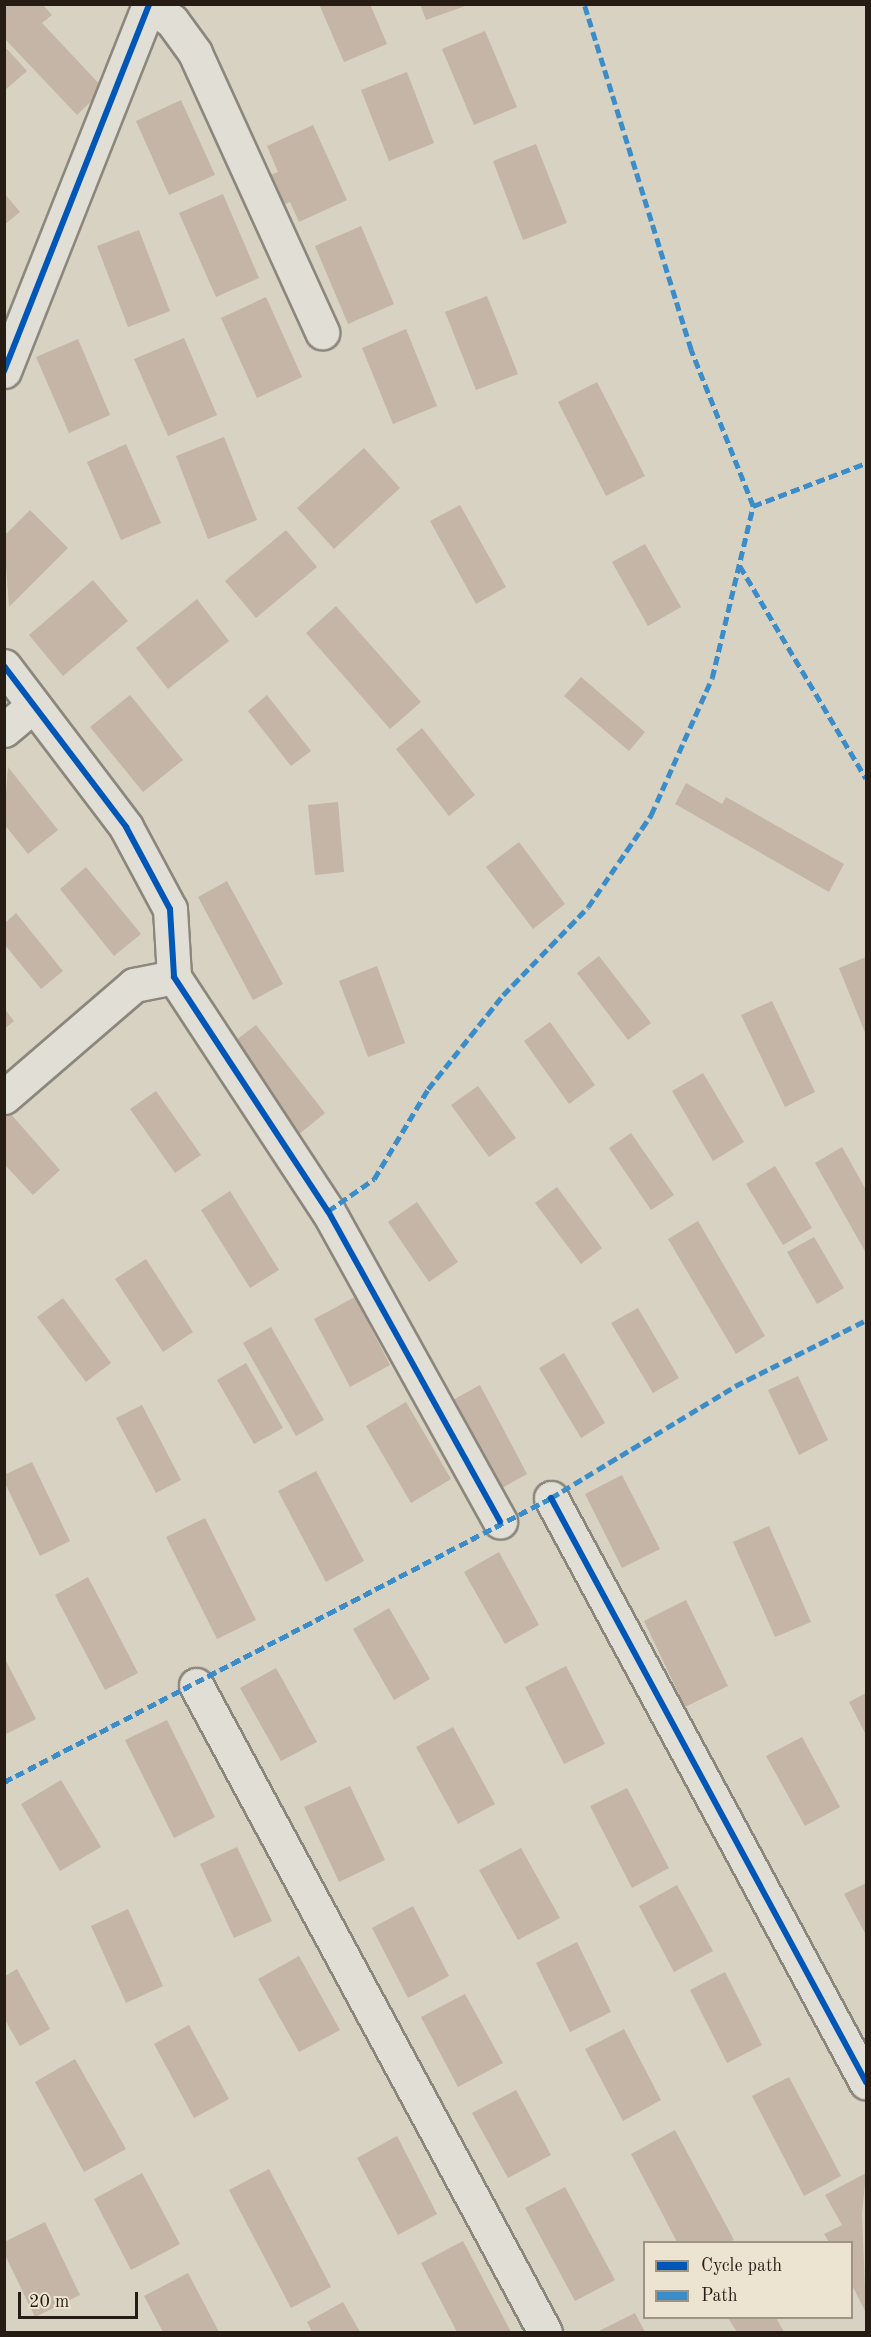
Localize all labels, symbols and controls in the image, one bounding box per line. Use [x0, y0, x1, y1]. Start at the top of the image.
legend [643, 2241, 853, 2319]
text: Cycle path [701, 2257, 782, 2275]
scale bar [21, 2280, 141, 2318]
text: Path [701, 2287, 737, 2305]
text: 20 m [29, 2293, 69, 2311]

